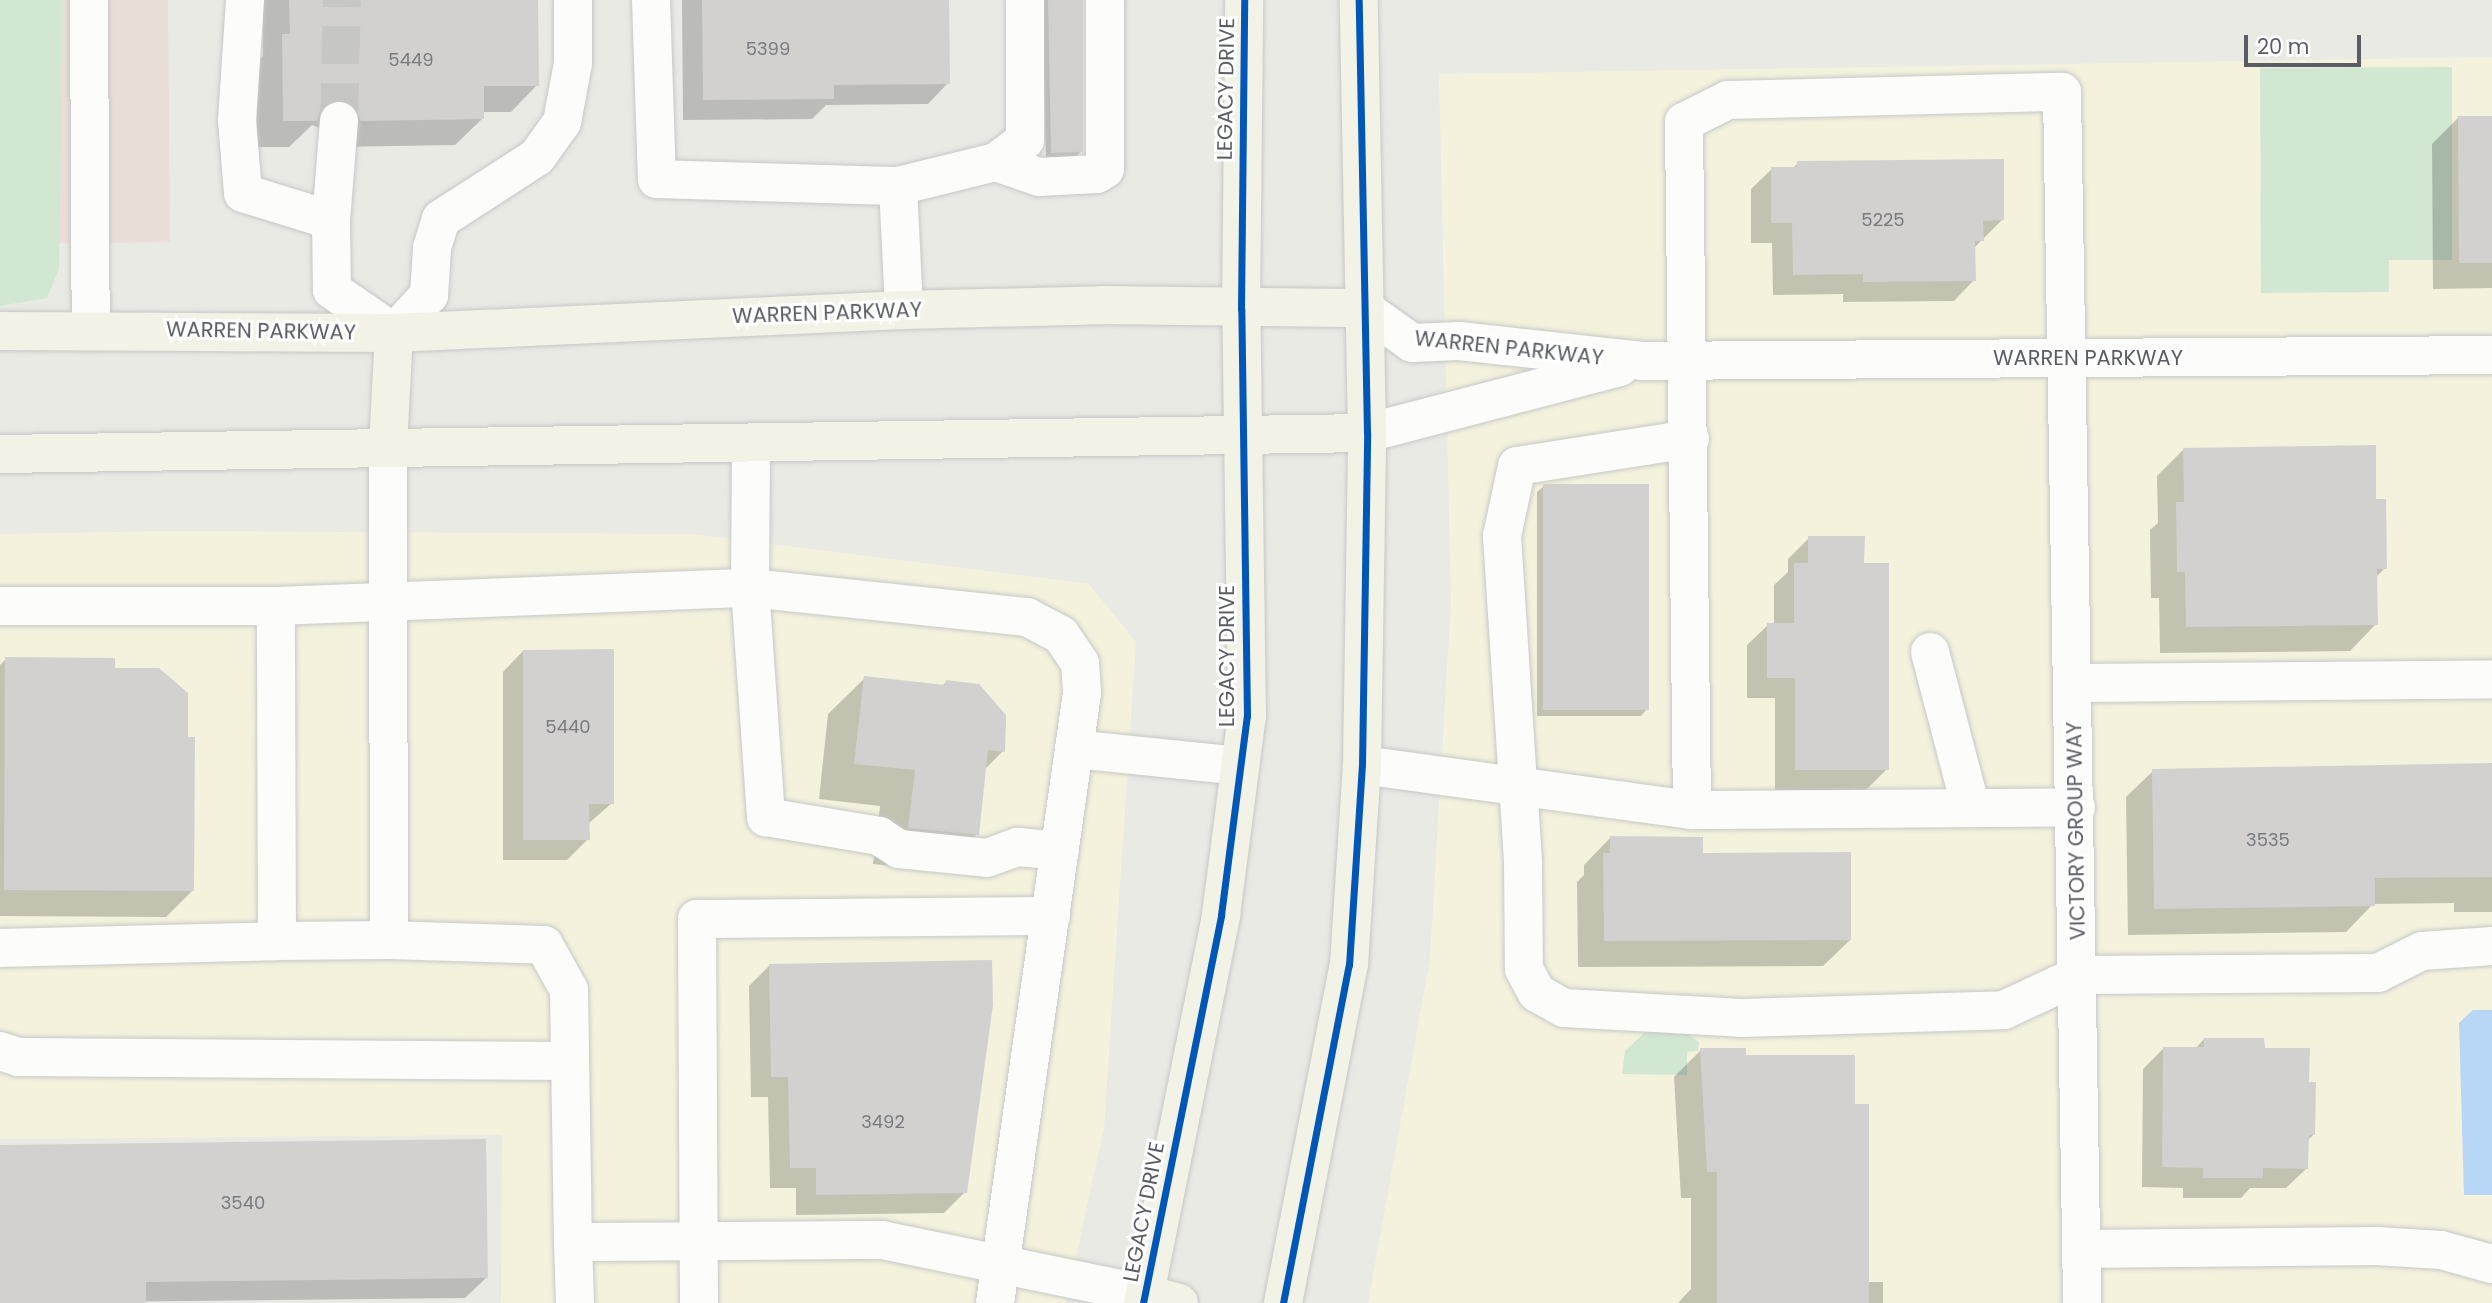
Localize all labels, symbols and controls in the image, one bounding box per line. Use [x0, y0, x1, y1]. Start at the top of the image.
street label: LEGACY DRIVE [1212, 18, 1240, 160]
scale bar [2247, 21, 2364, 65]
text: 20 m [2257, 32, 2310, 61]
house number: 5399 [746, 38, 790, 60]
house number: 5449 [388, 49, 434, 71]
house number: 5225 [1861, 209, 1905, 231]
street label: WARREN PARKWAY [732, 297, 922, 329]
street label: WARREN PARKWAY [166, 317, 356, 345]
street label: WARREN PARKWAY [1413, 326, 1605, 370]
street label: WARREN PARKWAY [1993, 345, 2183, 371]
street label: LEGACY DRIVE [1214, 585, 1240, 727]
house number: 5440 [545, 716, 591, 738]
street label: VICTORY GROUP WAY [2061, 722, 2091, 940]
house number: 3535 [2246, 829, 2290, 851]
house number: 3492 [861, 1111, 905, 1133]
street label: LEGACY DRIVE [1118, 1140, 1170, 1284]
house number: 3540 [221, 1192, 265, 1214]

